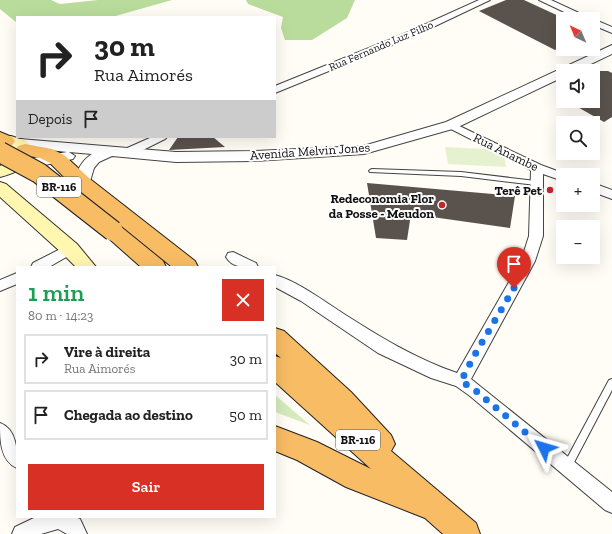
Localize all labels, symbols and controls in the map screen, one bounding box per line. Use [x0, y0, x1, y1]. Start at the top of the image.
north arrow [556, 12, 600, 56]
map controls [556, 12, 600, 264]
street label: Rua Fernando Luz Filho [327, 18, 436, 74]
text: 30 m [94, 30, 155, 63]
icon: right [28, 32, 80, 84]
text: Rua Aimorés [94, 64, 193, 86]
button: sound [556, 64, 600, 108]
icon: arrive [80, 108, 102, 130]
text: Depois [28, 110, 72, 128]
button: search [556, 116, 600, 160]
street label: Rua Anambe [471, 130, 541, 174]
street label: Avenida Melvin Jones [249, 139, 371, 163]
button: + [556, 168, 600, 212]
road number: BR-116 [37, 177, 81, 197]
place label: Terê Pet [494, 183, 543, 198]
marker: Terê Pet [545, 185, 555, 195]
place label: Redeconomia Flor da Posse - Meudon [329, 191, 434, 221]
marker: Redeconomia Flor da Posse - Meudon [437, 200, 447, 210]
button: − [556, 220, 600, 264]
pin [497, 247, 531, 288]
icon: arrive [503, 253, 525, 275]
text: 1 min [28, 278, 84, 307]
button: close [222, 279, 264, 321]
text: 80 m · 14:23 [28, 308, 93, 323]
text: Vire à direita [64, 343, 150, 361]
icon: right [30, 348, 52, 370]
text: 30 m [230, 350, 262, 368]
text: Rua Aimorés [64, 361, 135, 376]
icon: arrive [30, 404, 52, 426]
text: Chegada ao destino [64, 406, 193, 424]
text: 50 m [229, 406, 262, 424]
position arrow [523, 427, 565, 469]
road number: BR-116 [336, 430, 380, 450]
button: Sair [28, 464, 264, 510]

